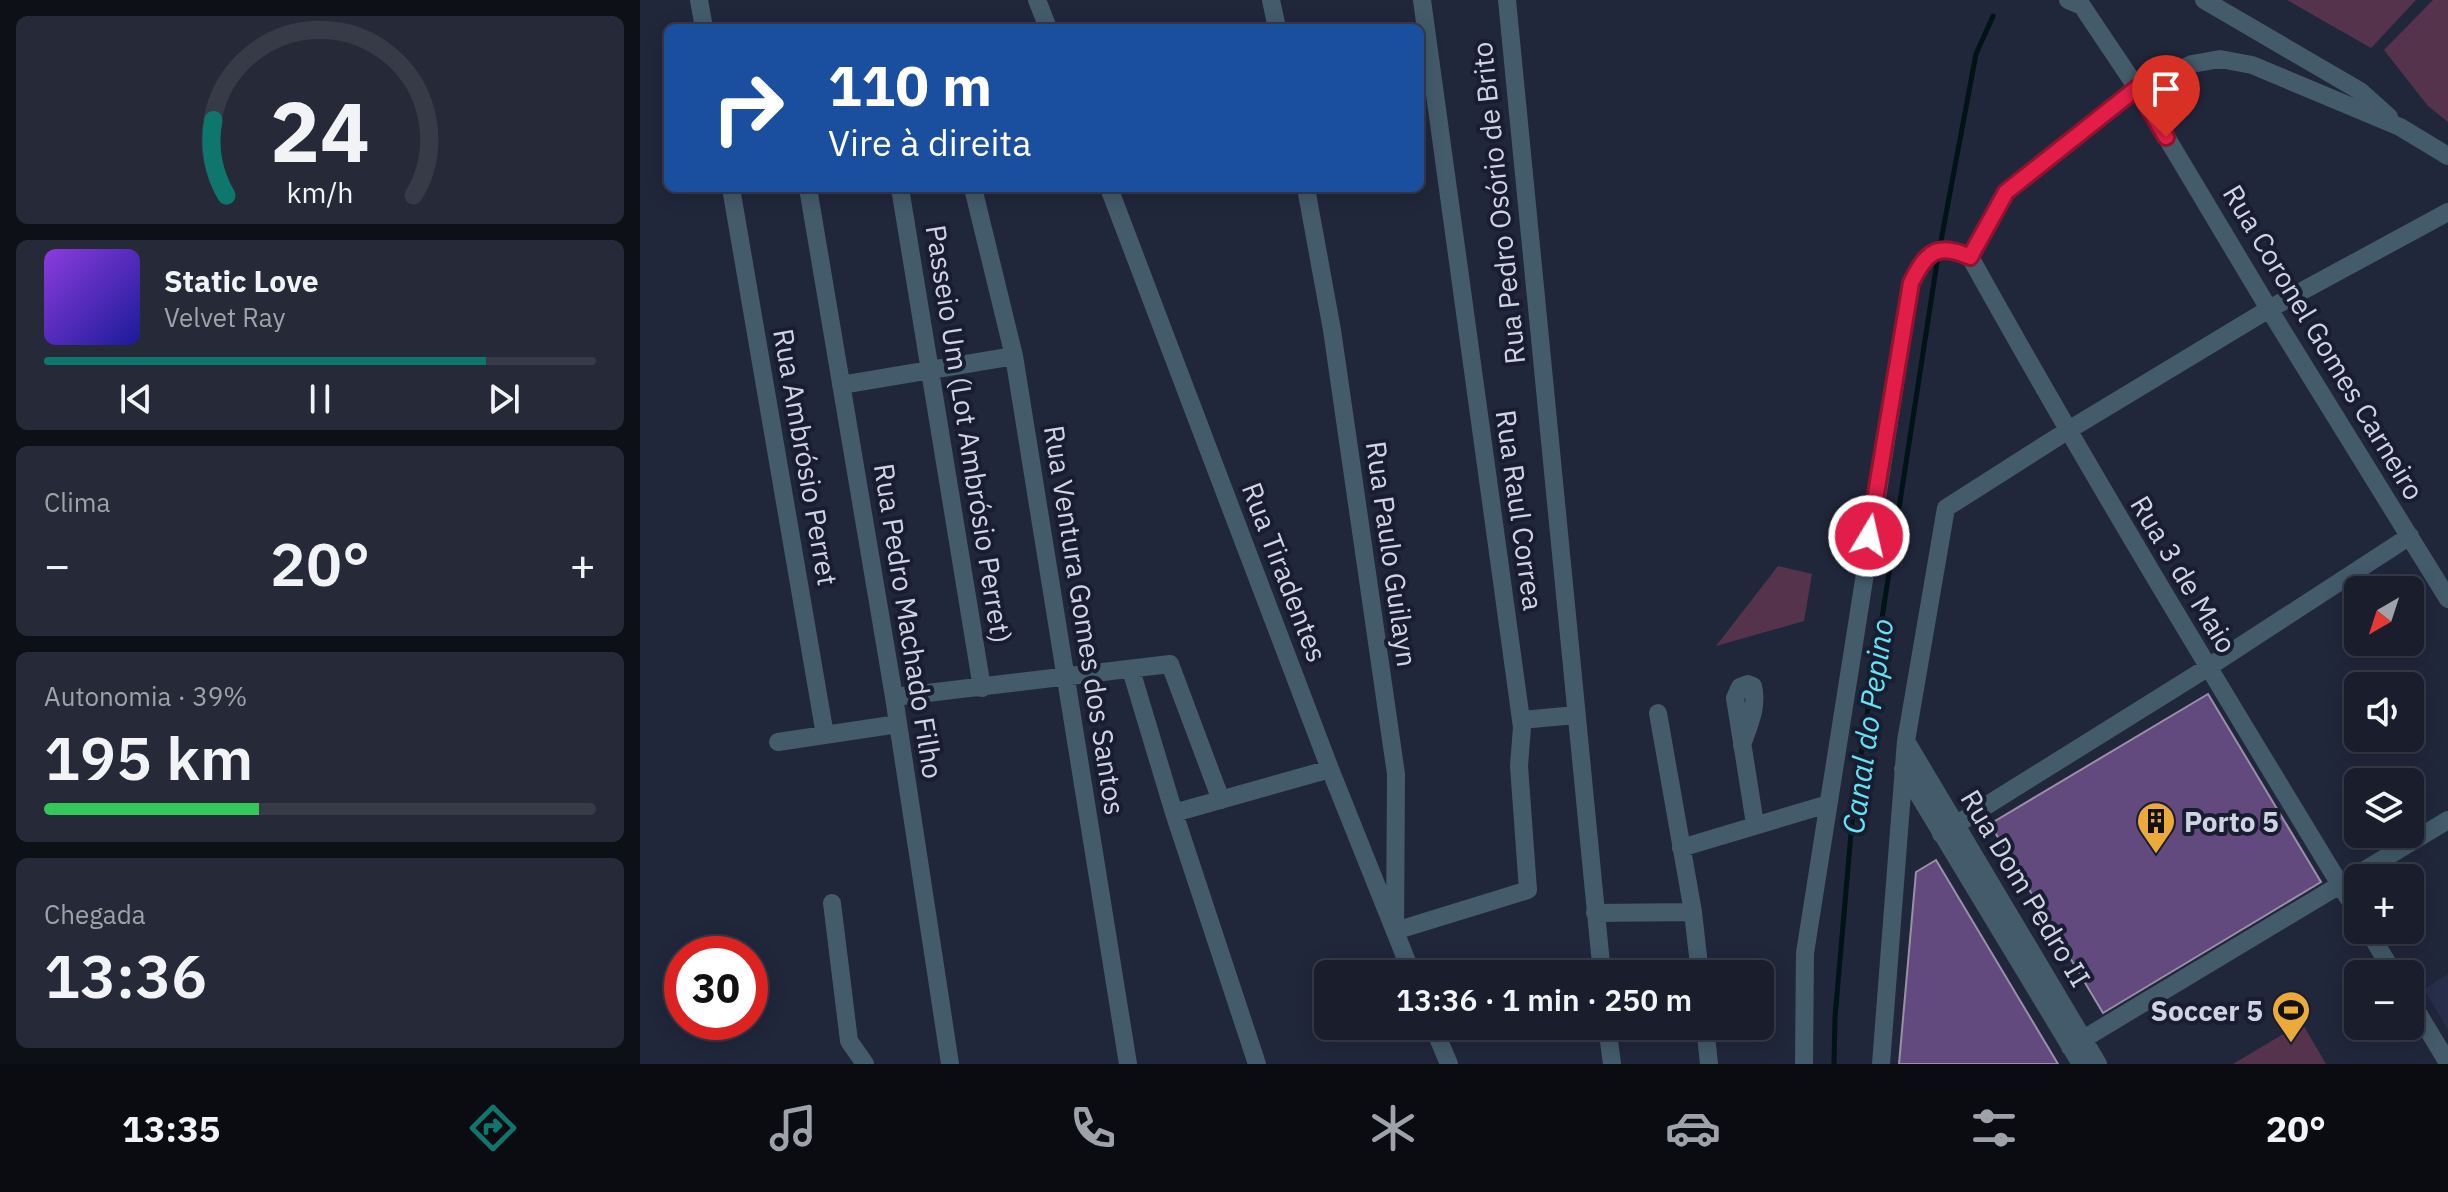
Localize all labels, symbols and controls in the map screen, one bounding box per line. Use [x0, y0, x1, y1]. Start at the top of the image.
street label: Rua Pedro Osório de Brito [1463, 40, 1533, 366]
text: 110 m [828, 49, 992, 121]
pin [2132, 55, 2200, 137]
icon: right [696, 56, 800, 160]
icon: arrive [2144, 67, 2188, 111]
text: 24 [270, 77, 370, 185]
text: Vire à direita [828, 119, 1031, 166]
text: km/h [286, 174, 354, 211]
street label: Rua Coronel Gomes Carneiro [2215, 177, 2433, 507]
street label: Passeio Um (Lot Ambrósio Perret) [918, 222, 1020, 646]
text: Static Love [164, 261, 319, 300]
text: Velvet Ray [164, 300, 285, 334]
street label: Rua Ambrósio Perret [765, 326, 847, 588]
icon: previous [114, 377, 158, 421]
icon: pause [298, 377, 342, 421]
icon: next [482, 377, 526, 421]
street label: Rua Raul Correa [1488, 407, 1552, 613]
street label: Rua Ventura Gomes dos Santos [1036, 423, 1134, 817]
street label: Rua Paulo Guilayn [1358, 439, 1426, 669]
street label: Rua Pedro Machado Filho [866, 461, 952, 781]
street label: Rua Tiradentes [1234, 477, 1336, 667]
text: Clima [44, 485, 110, 519]
street label: Rua 3 de Maio [2122, 488, 2246, 660]
position arrow [1827, 494, 1911, 578]
text: 20° [270, 524, 370, 603]
text: − [44, 536, 70, 593]
text: + [570, 536, 596, 593]
north arrow [2344, 576, 2424, 656]
map controls [2344, 576, 2424, 1040]
water label: Canal do Pepino [1833, 616, 1901, 836]
button: sound [2344, 672, 2424, 752]
text: Autonomia · 39% [44, 679, 247, 713]
text: 195 km [44, 718, 253, 797]
button: layers [2344, 768, 2424, 848]
street label: Rua Dom Pedro II [1953, 783, 2099, 993]
building icon: Porto 5 [2135, 800, 2177, 855]
place label: Porto 5 [2184, 803, 2279, 840]
button: + [2344, 864, 2424, 944]
text: Chegada [44, 897, 146, 931]
text: 13:36 [44, 936, 207, 1015]
speed limit sign: 30 [664, 936, 768, 1040]
button: − [2344, 960, 2424, 1040]
text: 13:36 · 1 min · 250 m [1396, 980, 1692, 1019]
sports icon: Soccer 5 [2270, 989, 2312, 1044]
place label: Soccer 5 [2151, 992, 2263, 1029]
icon: directions [465, 1100, 521, 1156]
icon: music [765, 1100, 821, 1156]
icon: phone [1065, 1100, 1121, 1156]
icon: climate [1365, 1100, 1421, 1156]
icon: car [1665, 1100, 1721, 1156]
icon: filters [1966, 1100, 2022, 1156]
text: 13:35 [122, 1105, 220, 1152]
text: 20° [2266, 1105, 2326, 1152]

